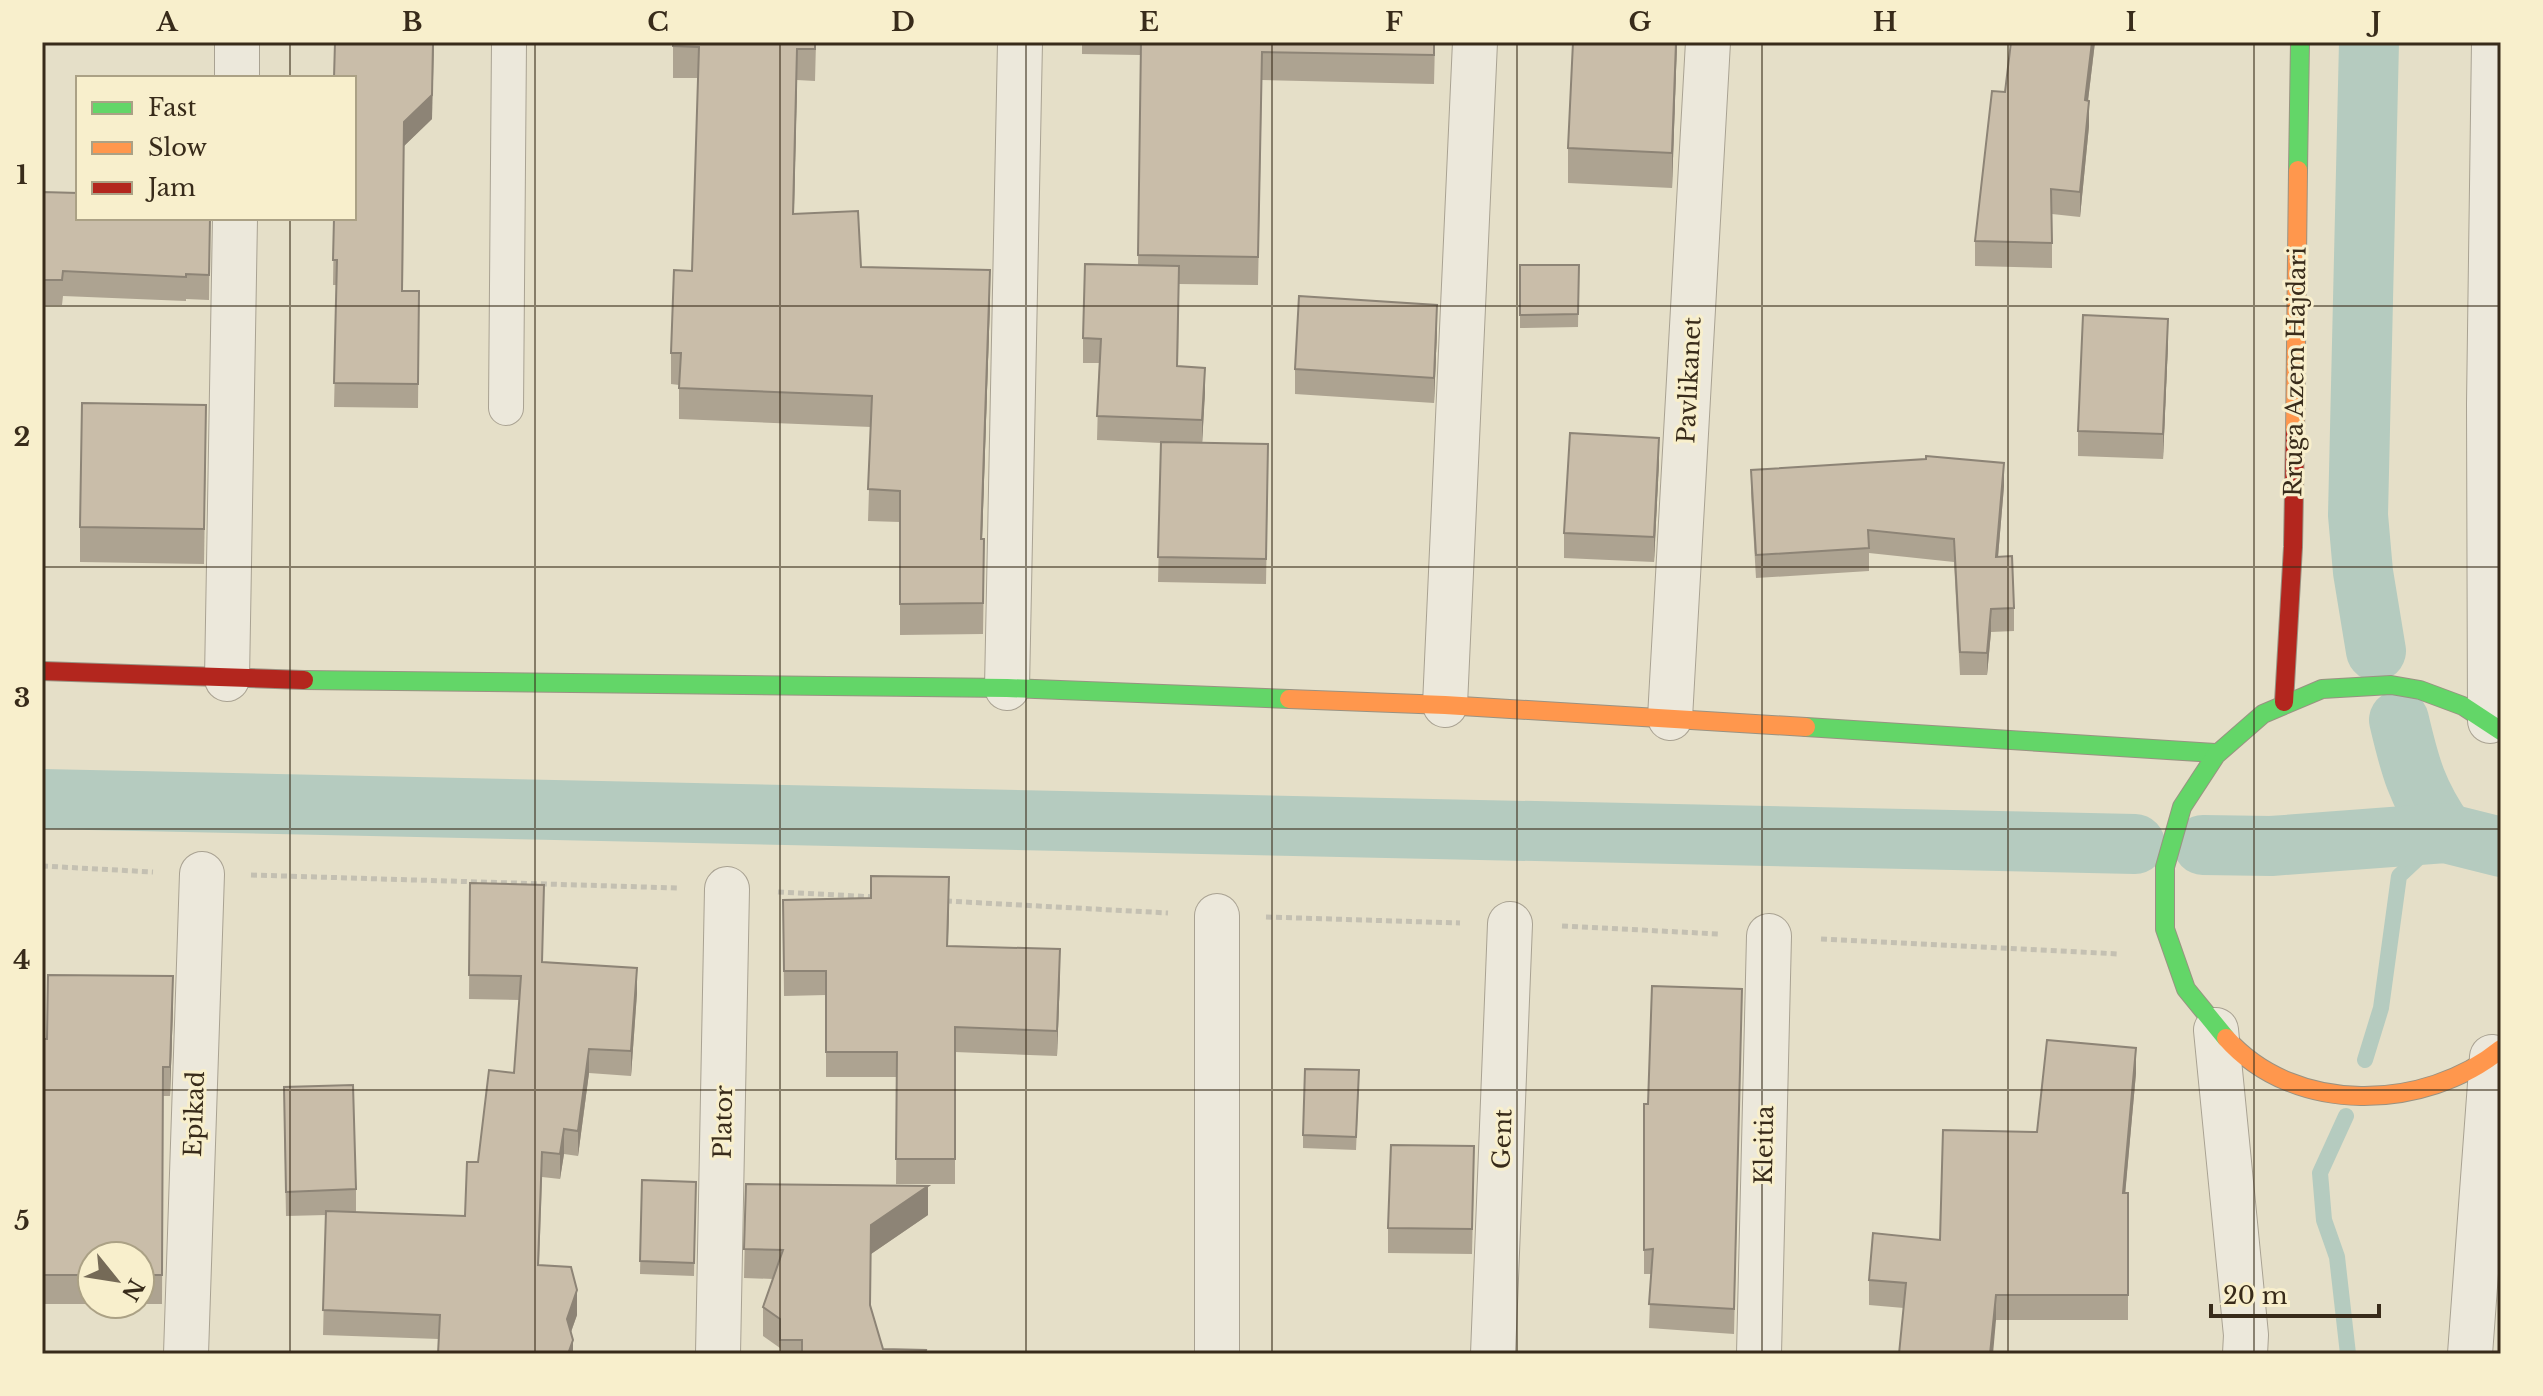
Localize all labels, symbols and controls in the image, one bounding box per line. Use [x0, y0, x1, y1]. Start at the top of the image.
text: A [155, 6, 178, 38]
text: B [402, 6, 422, 38]
text: C [647, 6, 669, 38]
text: D [891, 6, 915, 38]
text: E [1139, 6, 1159, 38]
text: F [1385, 6, 1403, 38]
text: G [1629, 6, 1652, 38]
text: H [1873, 6, 1897, 38]
text: I [2125, 6, 2137, 38]
text: J [2366, 6, 2381, 38]
legend [76, 76, 356, 220]
text: Fast [148, 93, 196, 122]
text: Slow [148, 133, 207, 162]
text: 1 [16, 159, 28, 191]
text: Jam [145, 173, 196, 202]
street label: Rruga Azem Hajdari [2278, 247, 2312, 497]
street label: Pavlikanet [1671, 316, 1707, 444]
text: 2 [14, 421, 30, 453]
text: 3 [14, 682, 30, 714]
text: 4 [13, 944, 31, 976]
street label: Epikad [178, 1070, 210, 1158]
street label: Plator [708, 1084, 738, 1159]
street label: Kleitia [1749, 1105, 1779, 1185]
street label: Gent [1486, 1108, 1518, 1170]
text: 5 [14, 1205, 30, 1237]
north arrow [76, 1240, 156, 1320]
scale bar [2211, 1268, 2379, 1318]
text: N [116, 1274, 150, 1306]
text: 20 m [2223, 1281, 2288, 1310]

